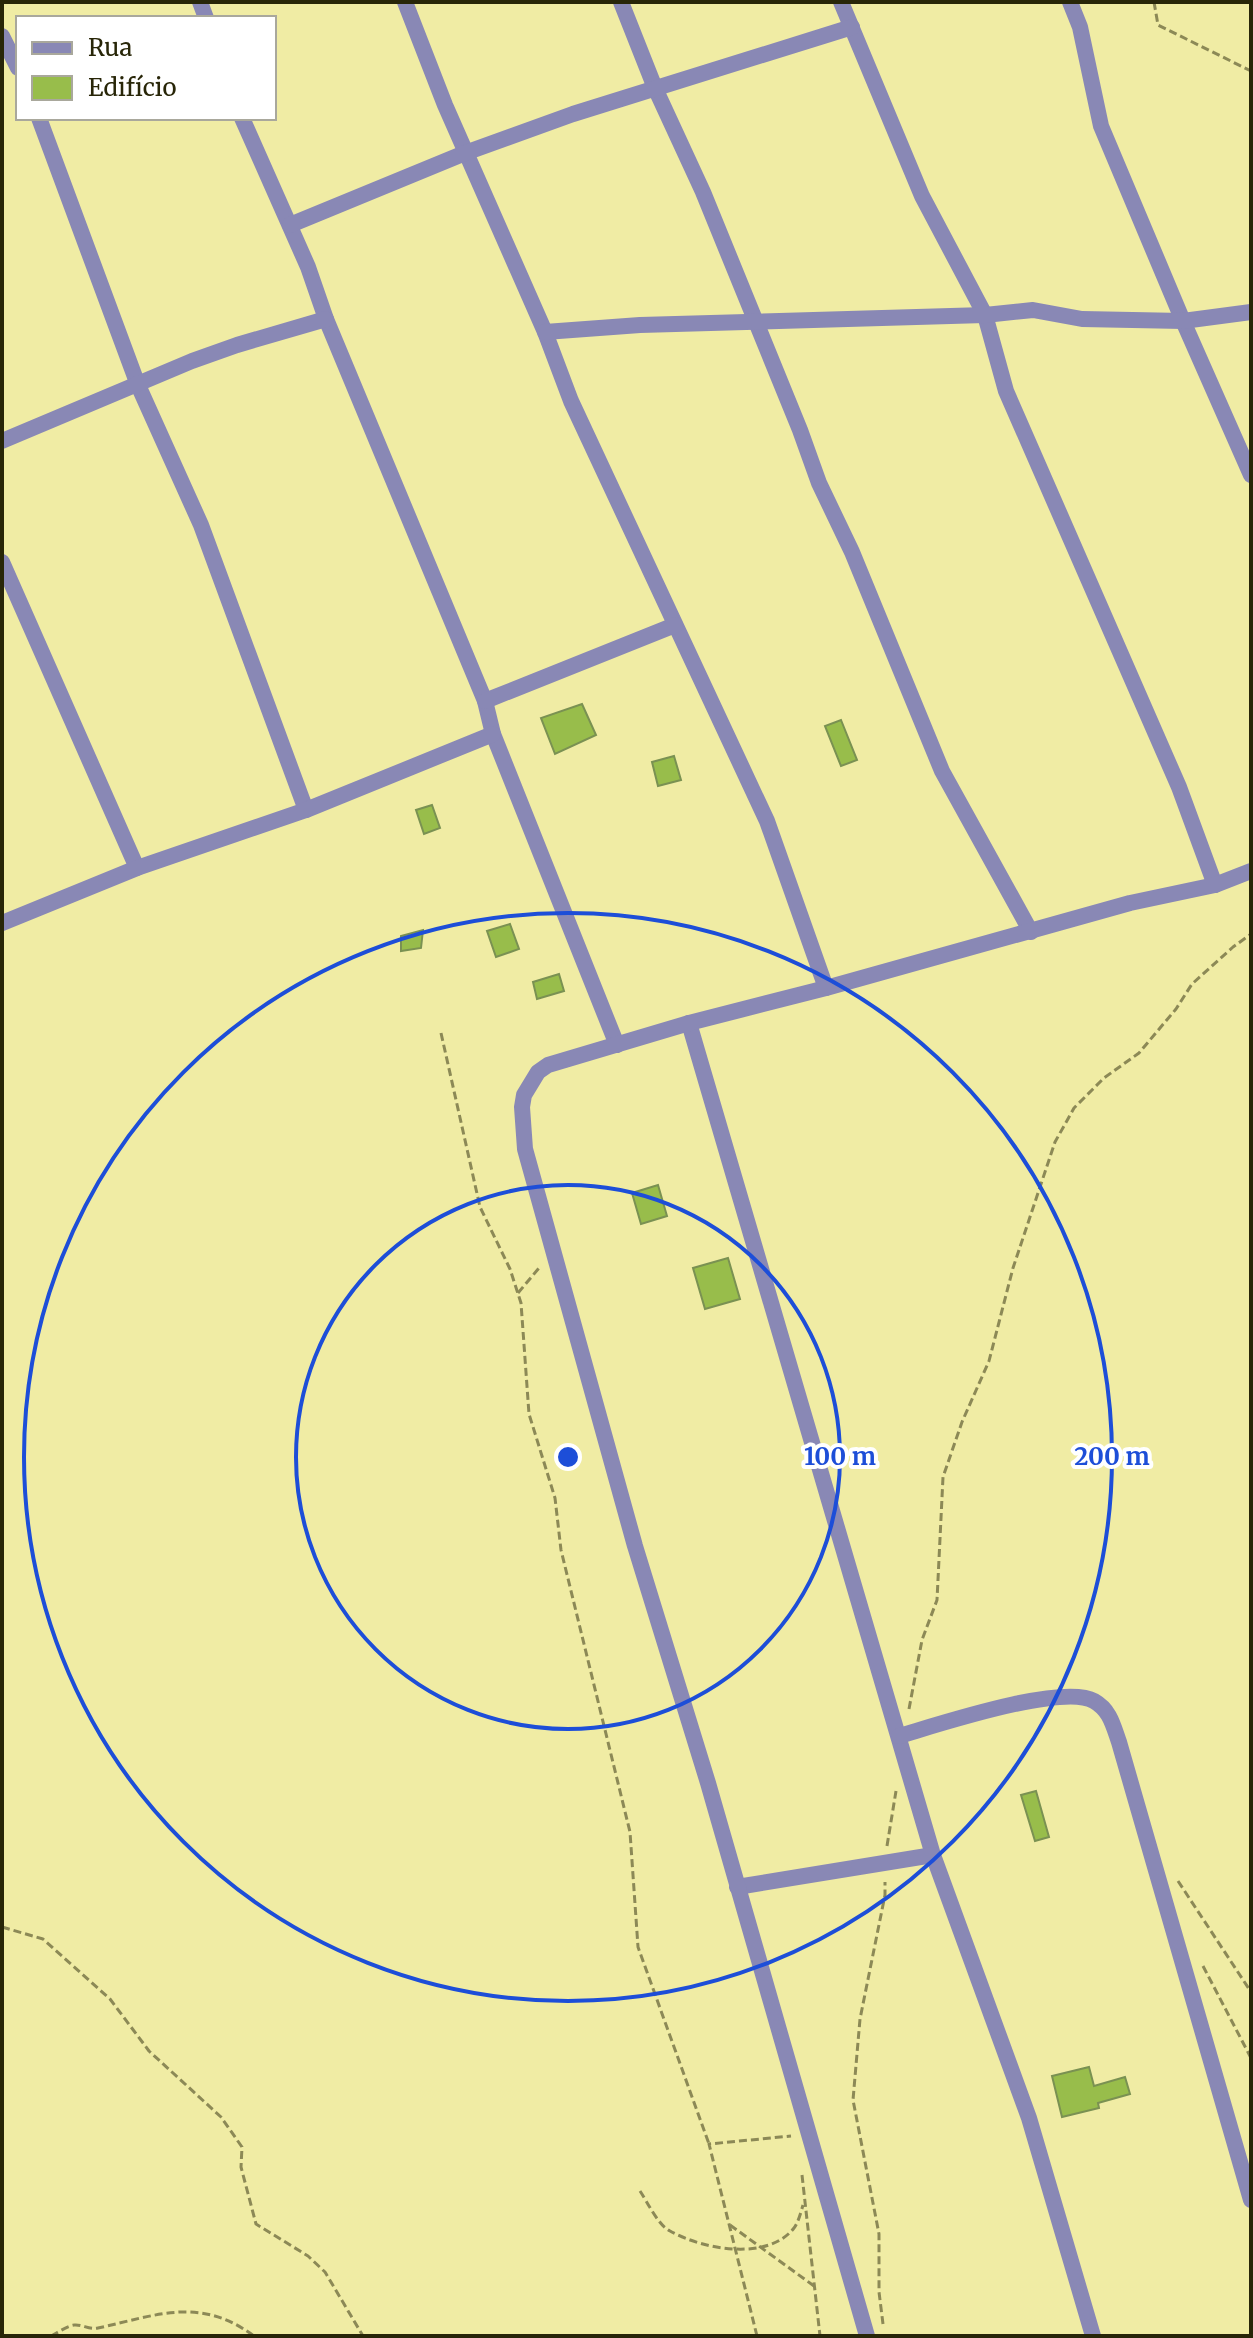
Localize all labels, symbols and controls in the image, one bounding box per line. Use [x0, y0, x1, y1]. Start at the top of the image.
legend [16, 16, 276, 120]
text: Rua [88, 32, 132, 63]
text: Edifício [88, 72, 176, 103]
text: 100 m [804, 1441, 876, 1472]
text: 200 m [1074, 1441, 1150, 1472]
centre of rings [554, 1443, 582, 1471]

